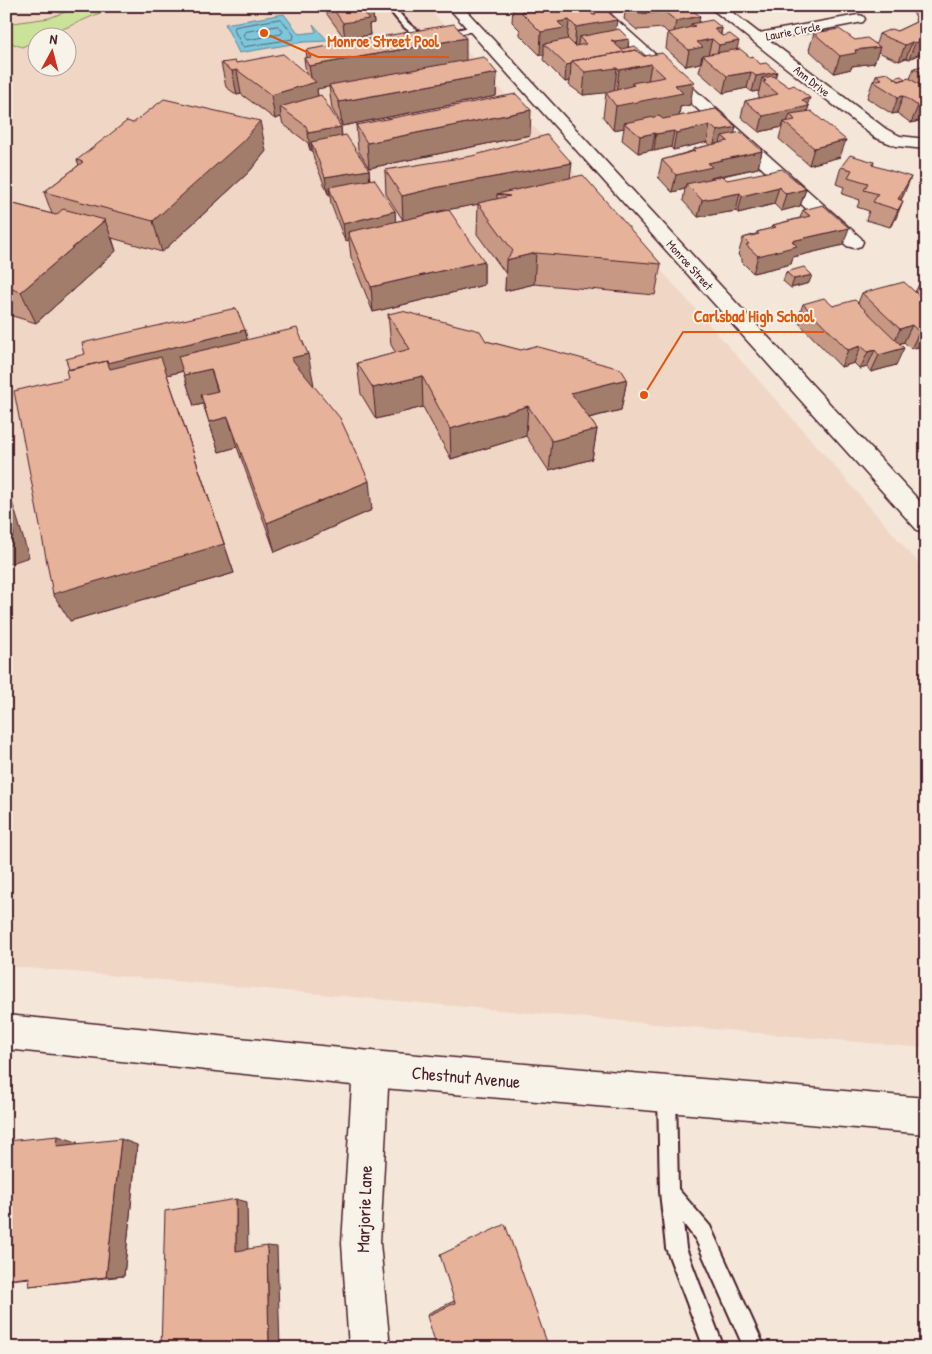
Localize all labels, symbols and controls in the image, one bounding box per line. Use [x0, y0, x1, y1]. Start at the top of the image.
street label: Laurie Circle [764, 17, 822, 45]
callout: Monroe Street Pool [318, 26, 449, 57]
north arrow [28, 28, 78, 78]
text: N [49, 29, 59, 49]
text: Monroe Street Pool [327, 30, 440, 52]
street label: Ann Drive [790, 61, 834, 101]
street label: Monroe Street [663, 236, 718, 294]
callout: Carlsbad High School [683, 301, 824, 332]
text: Carlsbad High School [694, 305, 815, 328]
street label: Chestnut Avenue [411, 1060, 521, 1094]
street label: Marjorie Lane [350, 1165, 378, 1253]

